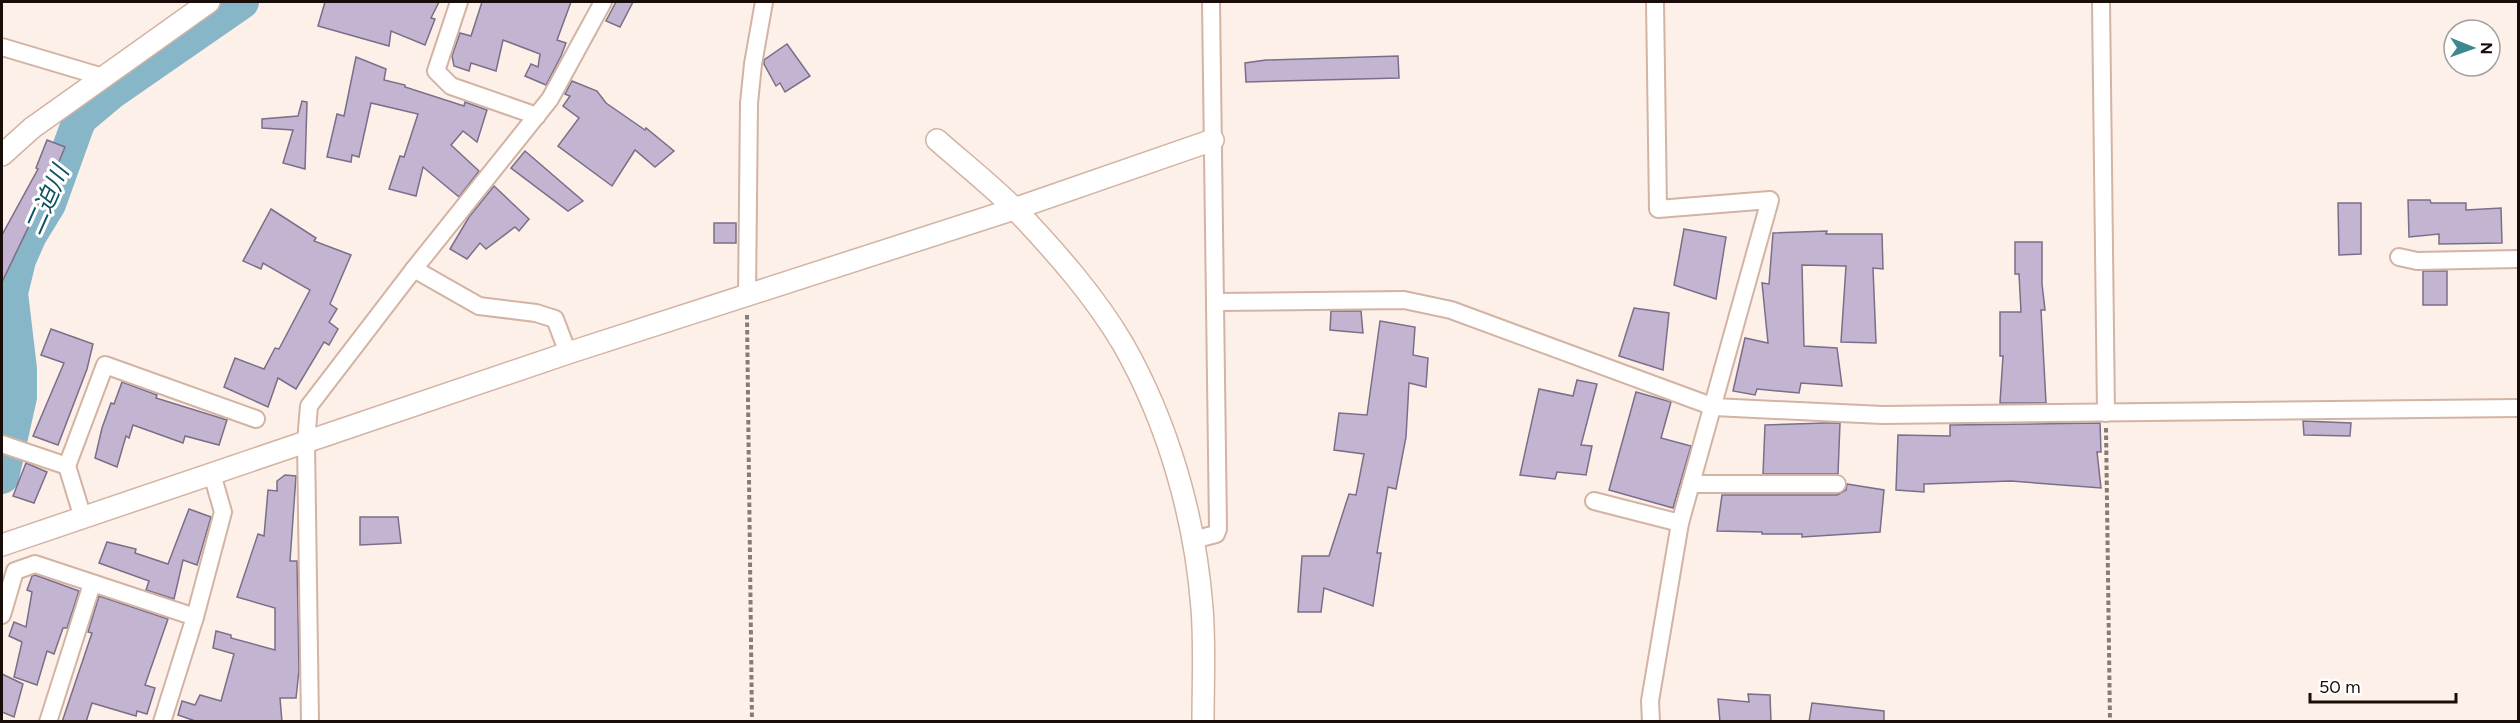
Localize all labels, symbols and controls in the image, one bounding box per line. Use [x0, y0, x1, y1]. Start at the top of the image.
north arrow [2442, 18, 2502, 78]
text: N [2477, 42, 2496, 55]
water label: 二迫川 [19, 158, 76, 239]
scale bar [2310, 666, 2456, 704]
text: 50 m [2319, 676, 2361, 698]

